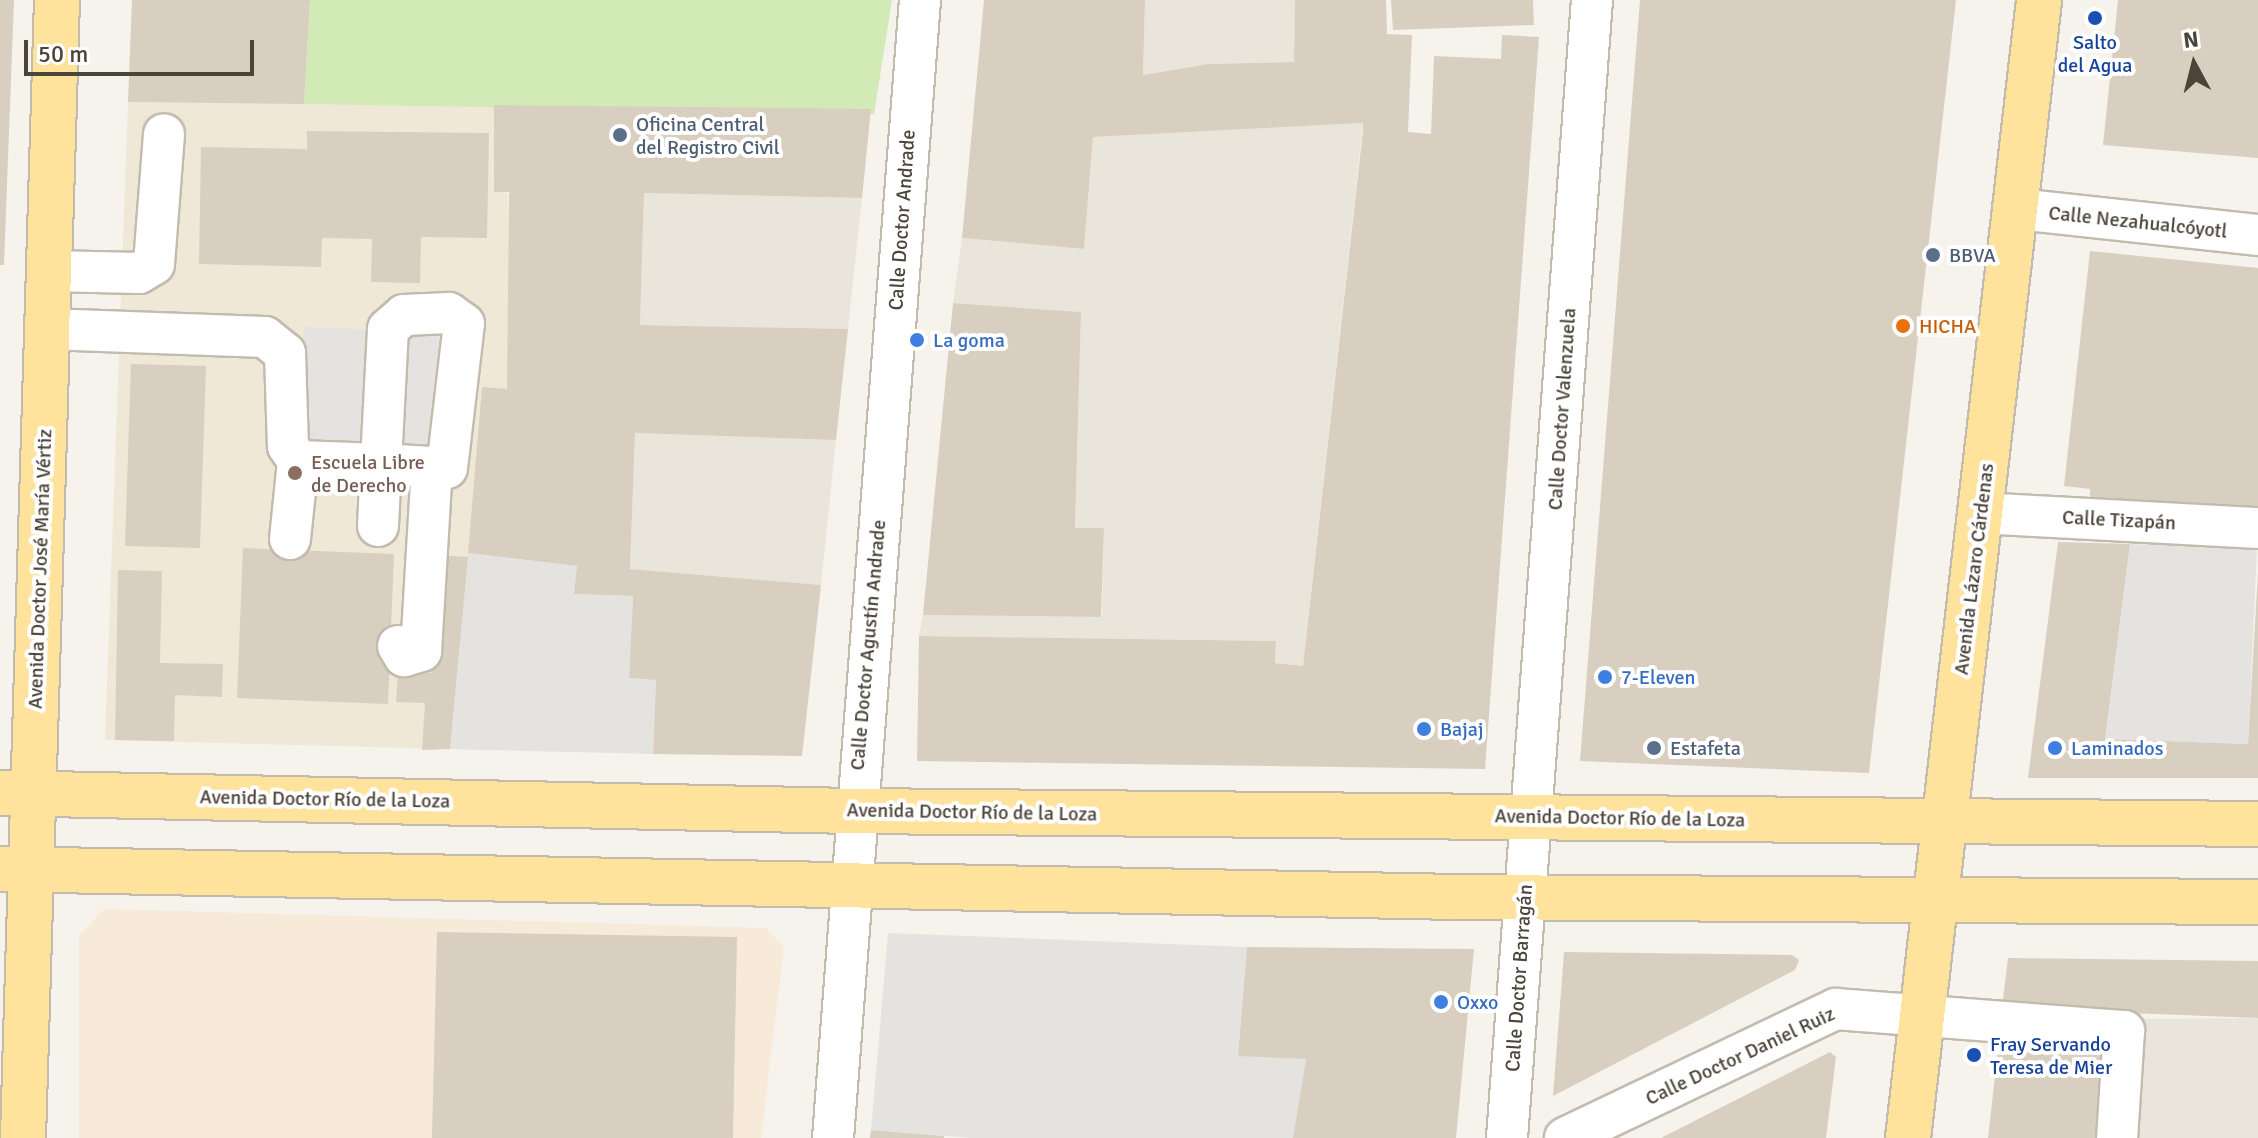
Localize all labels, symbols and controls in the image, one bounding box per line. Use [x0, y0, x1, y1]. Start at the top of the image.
marker: Salto del Agua [2086, 9, 2104, 27]
scale bar [28, 24, 258, 74]
north arrow [2154, 24, 2234, 104]
text: N [2182, 25, 2200, 54]
place label: Salto del Agua [2058, 30, 2132, 77]
text: 50 m [38, 39, 88, 69]
place label: Oficina Central del Registro Civil [636, 112, 780, 159]
marker: Oficina Central del Registro Civil [611, 126, 629, 144]
street label: Calle Doctor Andrade [884, 129, 920, 311]
street label: Calle Nezahualcóyotl [2047, 201, 2229, 243]
place label: BBVA [1949, 243, 1996, 267]
marker: BBVA [1924, 246, 1942, 264]
street label: Calle Doctor Valenzuela [1543, 307, 1581, 511]
place label: HICHA [1919, 314, 1976, 338]
marker: HICHA [1894, 317, 1912, 335]
place label: La goma [933, 328, 1005, 352]
marker: La goma [908, 331, 926, 349]
street label: Avenida Doctor José María Vértiz [23, 429, 57, 709]
place label: Escuela Libre de Derecho [311, 450, 425, 497]
street label: Avenida Lázaro Cárdenas [1949, 462, 1999, 676]
marker: Escuela Libre de Derecho [286, 464, 304, 482]
street label: Calle Tizapán [2062, 505, 2176, 535]
street label: Calle Doctor Agustín Andrade [845, 519, 891, 771]
place label: 7-Eleven [1621, 665, 1695, 689]
marker: 7-Eleven [1596, 668, 1614, 686]
place label: Bajaj [1440, 717, 1484, 741]
marker: Bajaj [1415, 720, 1433, 738]
place label: Estafeta [1670, 736, 1741, 760]
place label: Laminados [2071, 736, 2163, 760]
marker: Estafeta [1645, 739, 1663, 757]
marker: Laminados [2046, 739, 2064, 757]
street label: Avenida Doctor Río de la Loza [199, 785, 451, 813]
street label: Avenida Doctor Río de la Loza [846, 798, 1098, 826]
street label: Avenida Doctor Río de la Loza [1494, 804, 1746, 832]
street label: Calle Doctor Barragán [1500, 883, 1538, 1073]
place label: Oxxo [1457, 990, 1498, 1014]
marker: Oxxo [1432, 993, 1450, 1011]
street label: Calle Doctor Daniel Ruiz [1642, 1002, 1838, 1110]
place label: Fray Servando Teresa de Mier [1990, 1032, 2112, 1079]
marker: Fray Servando Teresa de Mier [1965, 1046, 1983, 1064]

